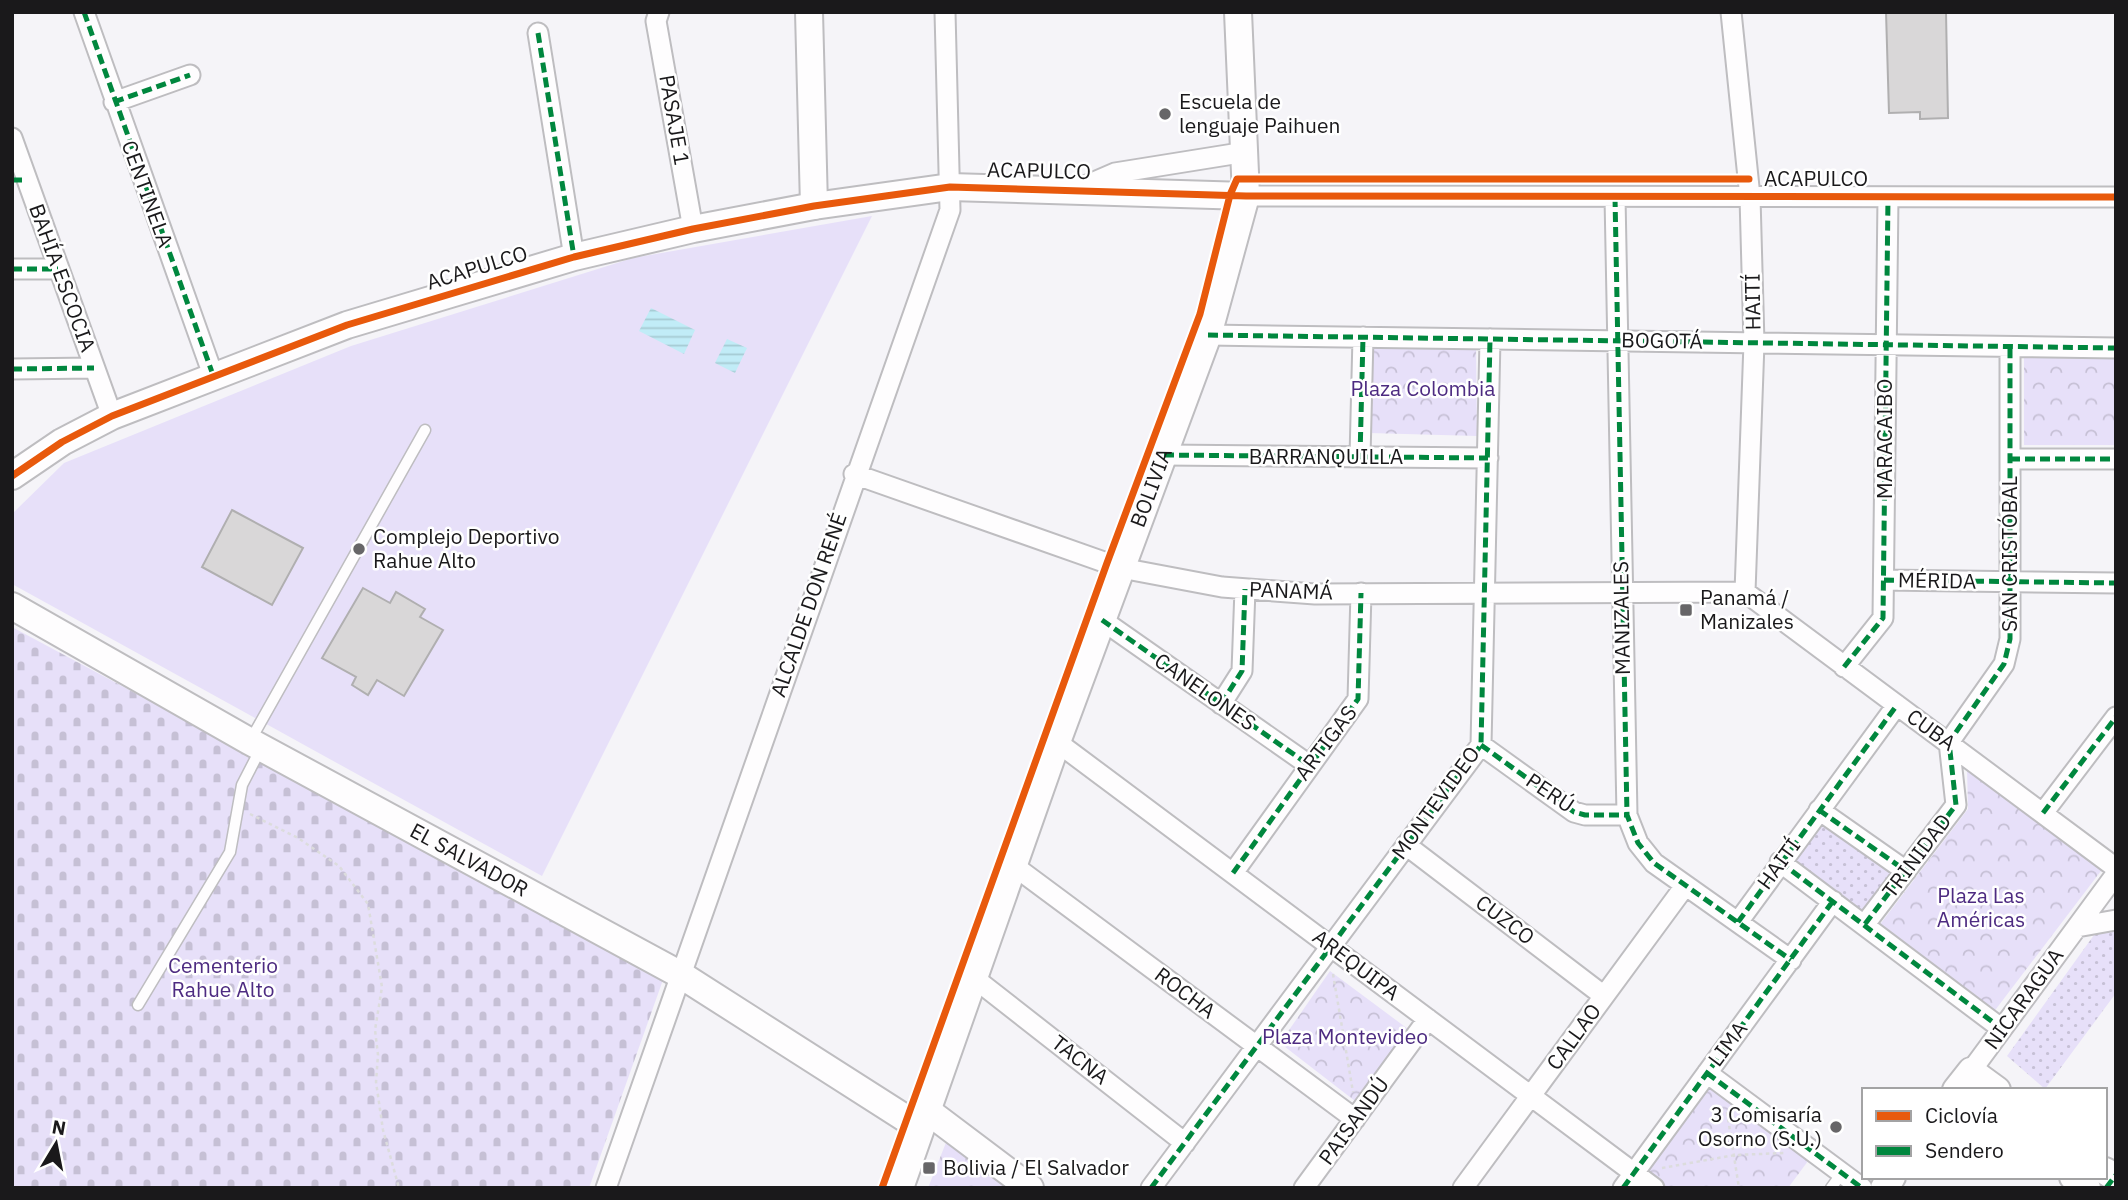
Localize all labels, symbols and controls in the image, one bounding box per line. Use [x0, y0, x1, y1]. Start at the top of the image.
street label: PASAJE 1 [653, 72, 697, 167]
place label: Escuela de lenguaje Paihuen [1179, 87, 1340, 139]
marker: Escuela de lenguaje Paihuen [1157, 106, 1173, 122]
street label: CENTINELA [116, 136, 180, 251]
street label: ACAPULCO [987, 155, 1091, 185]
street label: ACAPULCO [1764, 164, 1868, 192]
street label: BAHÍA ESCOCIA [23, 200, 103, 356]
street label: ACAPULCO [423, 238, 531, 296]
street label: HAITÍ [1738, 273, 1766, 331]
street label: BOGOTÁ [1621, 325, 1703, 355]
park label: Plaza Colombia [1351, 374, 1495, 402]
street label: MARACAIBO [1870, 379, 1898, 499]
street label: BARRANQUILLA [1249, 442, 1403, 470]
street label: BOLIVIA [1123, 444, 1178, 531]
street label: SAN CRISTÓBAL [1995, 476, 2023, 632]
street label: ALCALDE DON RENÉ [763, 509, 853, 701]
place label: Complejo Deportivo Rahue Alto [373, 522, 559, 574]
marker: Complejo Deportivo Rahue Alto [351, 541, 367, 557]
street label: MANIZALES [1606, 561, 1636, 675]
street label: MÉRIDA [1898, 565, 1976, 595]
street label: PANAMÁ [1249, 575, 1334, 605]
place label: Panamá / Manizales [1700, 583, 1794, 635]
marker: Panamá / Manizales [1678, 602, 1694, 618]
street label: CANELONES [1149, 646, 1262, 736]
street label: ARTIGAS [1288, 699, 1363, 786]
street label: CUBA [1901, 702, 1962, 756]
street label: MONTEVIDEO [1385, 740, 1486, 865]
street label: PERÚ [1521, 766, 1580, 818]
street label: TRINIDAD [1875, 808, 1957, 903]
street label: EL SALVADOR [405, 816, 534, 903]
street label: HAITÍ [1750, 832, 1806, 895]
park label: Plaza Las Américas [1937, 881, 2025, 933]
street label: CUZCO [1471, 888, 1541, 950]
street label: AREQUIPA [1307, 922, 1406, 1006]
street label: NICARAGUA [1977, 942, 2069, 1055]
park label: Cementerio Rahue Alto [168, 951, 278, 1003]
street label: ROCHA [1149, 960, 1222, 1024]
street label: CALLAO [1540, 997, 1607, 1075]
street label: LIMA [1701, 1015, 1753, 1072]
park label: Plaza Montevideo [1262, 1022, 1428, 1050]
street label: TACNA [1046, 1028, 1115, 1090]
street label: PAISANDÚ [1312, 1071, 1395, 1170]
legend [1862, 1088, 2107, 1179]
place label: 3 Comisaría Osorno (S.U.) [1698, 1100, 1822, 1152]
text: Ciclovía [1925, 1101, 1998, 1129]
north arrow [21, 1109, 91, 1179]
text: N [50, 1114, 68, 1140]
marker: 3 Comisaría Osorno (S.U.) [1828, 1119, 1844, 1135]
text: Sendero [1925, 1136, 2004, 1164]
place label: Bolivia / El Salvador [943, 1153, 1129, 1181]
marker: Bolivia / El Salvador [921, 1160, 937, 1176]

